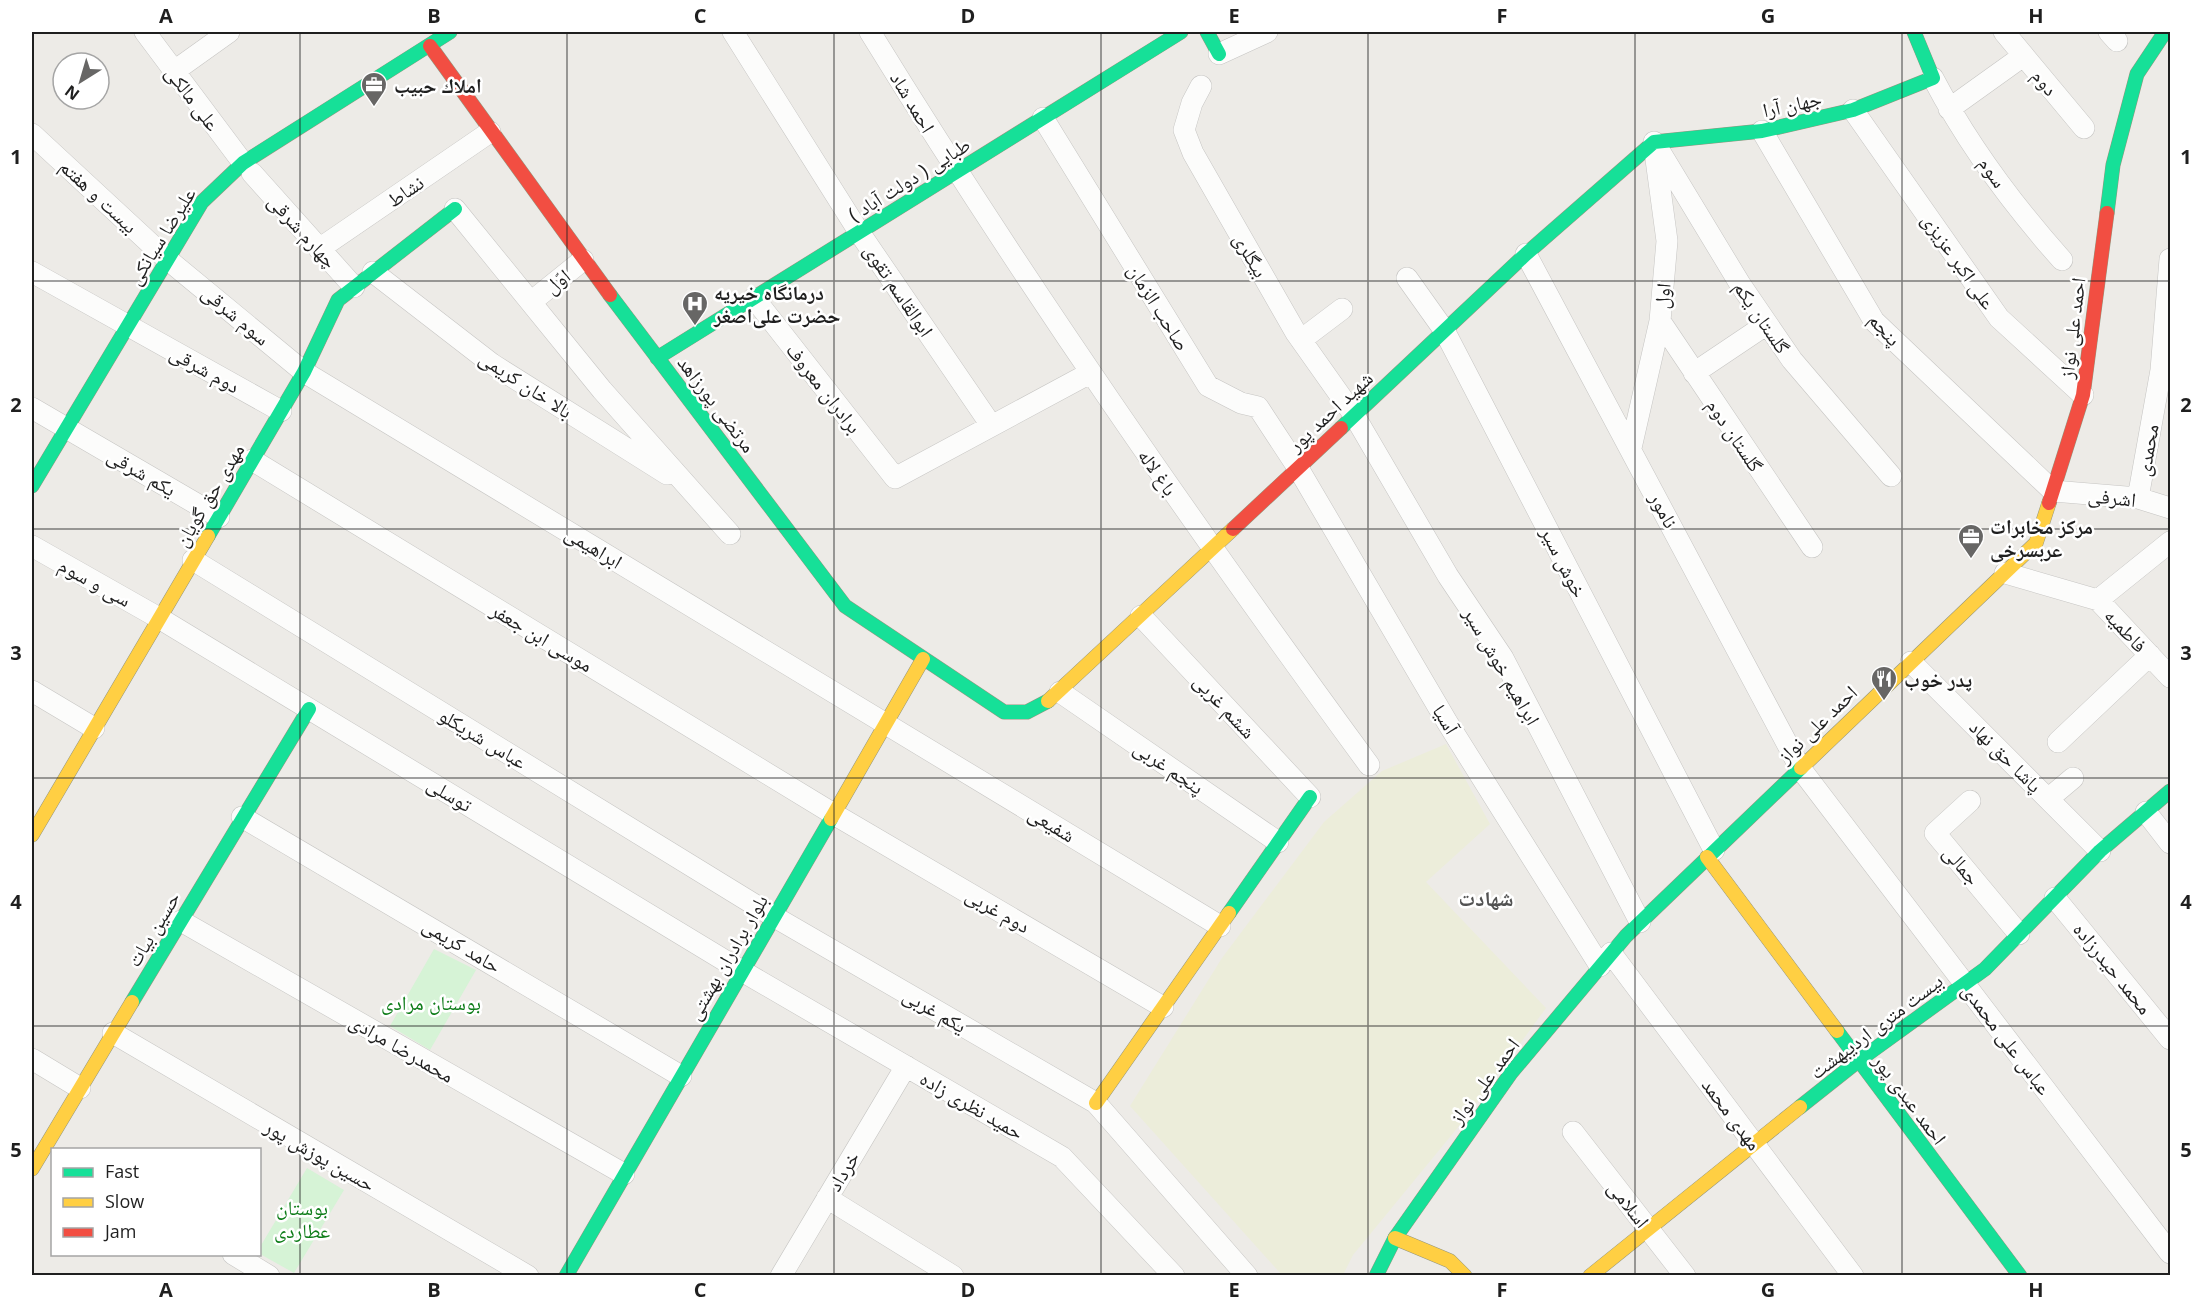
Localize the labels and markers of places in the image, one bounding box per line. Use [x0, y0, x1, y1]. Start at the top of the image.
office icon: املاك حبيب [359, 70, 389, 108]
place label: املاك حبيب [394, 72, 482, 99]
place label: درمانگاه خیریه حضرت علی‌اصغر [713, 279, 841, 329]
hospital icon: درمانگاه خیریه حضرت علی‌اصغر [680, 289, 710, 327]
place label: مرکز مخابرات عربسرخی [1990, 513, 2093, 563]
office icon: مرکز مخابرات عربسرخی [1956, 522, 1986, 560]
restaurant icon: پدر خوب [1869, 664, 1899, 702]
place label: پدر خوب [1904, 666, 1972, 693]

